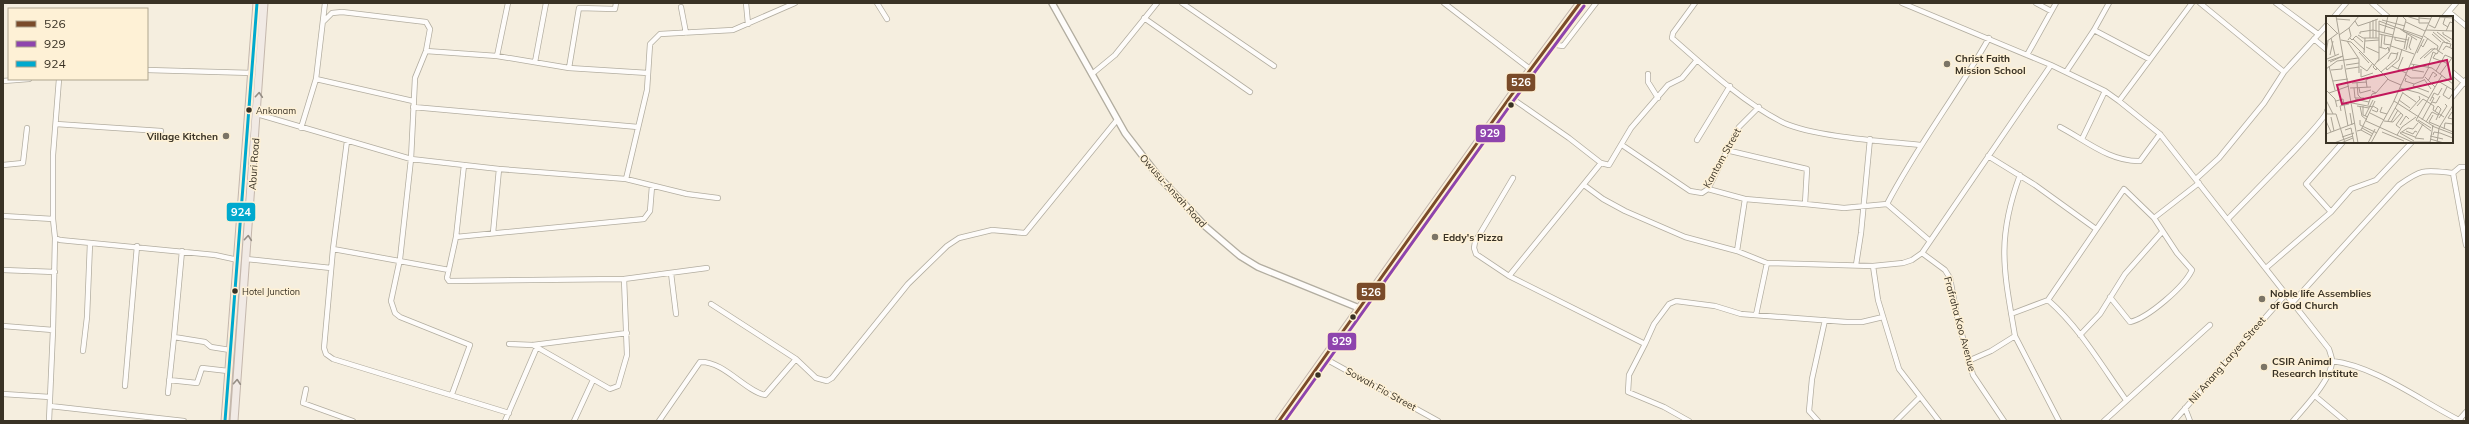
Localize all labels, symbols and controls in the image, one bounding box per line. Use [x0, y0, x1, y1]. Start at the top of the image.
legend [8, 8, 148, 80]
text: 526 [44, 16, 66, 31]
inset map [2326, 16, 2453, 143]
text: 929 [44, 36, 66, 51]
place label: Christ Faith Mission School [1955, 52, 2026, 77]
text: 924 [44, 56, 66, 71]
marker: Christ Faith Mission School [1942, 59, 1952, 69]
line badge: 526 [1506, 73, 1536, 92]
text: 526 [1511, 75, 1531, 89]
one-way arrow [254, 92, 263, 98]
unlabelled marker [1506, 100, 1516, 110]
marker: Ankonam [244, 105, 254, 115]
place label: Ankonam [256, 105, 296, 116]
line badge: 929 [1475, 124, 1506, 143]
street label: Kantom Street [1700, 125, 1744, 190]
text: 929 [1480, 126, 1500, 140]
place label: Village Kitchen [146, 130, 218, 143]
marker: Village Kitchen [221, 131, 231, 141]
street label: Aburi Road [246, 137, 262, 191]
street label: Owusu-Ansah Road [1137, 152, 1209, 230]
line badge: 924 [226, 202, 256, 222]
text: 924 [231, 205, 251, 219]
place label: Eddy's Pizza [1443, 231, 1503, 244]
marker: Eddy's Pizza [1430, 232, 1440, 242]
one-way arrow [243, 235, 252, 242]
street label: Frafraha Koo Avenue [1941, 275, 1979, 373]
line badge: 526 [1356, 282, 1386, 301]
text: 526 [1361, 285, 1381, 299]
marker: Hotel Junction [230, 286, 240, 296]
place label: Hotel Junction [242, 286, 300, 297]
place label: Noble life Assemblies of God Church [2270, 287, 2371, 312]
marker: Noble life Assemblies of God Church [2257, 294, 2267, 304]
unlabelled marker [1348, 312, 1358, 322]
street label: Nii Anang Laryea Street [2186, 314, 2269, 406]
line badge: 929 [1327, 332, 1357, 351]
text: 929 [1332, 334, 1352, 348]
place label: CSIR Animal Research Institute [2272, 355, 2358, 380]
marker: CSIR Animal Research Institute [2259, 362, 2269, 372]
street label: Sowah Fio Street [1343, 364, 1419, 414]
unlabelled marker [1313, 370, 1323, 380]
one-way arrow [233, 379, 242, 385]

